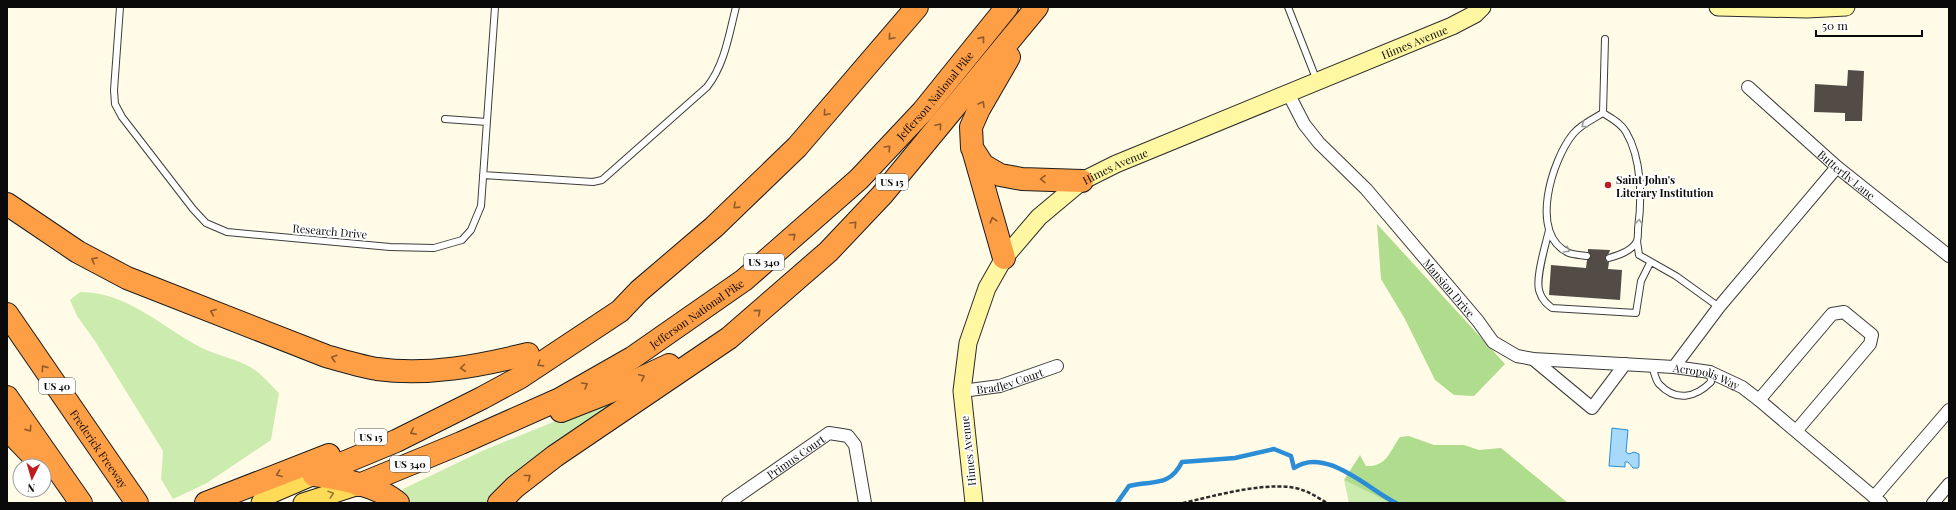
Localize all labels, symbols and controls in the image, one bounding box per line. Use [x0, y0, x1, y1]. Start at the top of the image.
scale bar [1816, 12, 1922, 38]
text: 50 m [1822, 17, 1848, 33]
street label: Himes Avenue [1379, 21, 1450, 62]
one-way arrow [889, 32, 896, 39]
one-way arrow [977, 36, 984, 43]
street label: Jefferson National Pike [892, 47, 977, 143]
one-way arrow [977, 101, 985, 108]
one-way arrow [824, 108, 831, 116]
one-way arrow [1582, 120, 1589, 127]
one-way arrow [934, 123, 941, 130]
street label: Himes Avenue [1080, 144, 1150, 187]
one-way arrow [883, 145, 891, 153]
street label: Butterfly Lane [1815, 146, 1879, 203]
place label: Saint John's Literary Institution [1616, 172, 1714, 200]
road number: US 15 [876, 174, 908, 190]
one-way arrow [1040, 175, 1046, 183]
marker: Saint John's Literary Institution [1603, 180, 1613, 190]
one-way arrow [733, 201, 741, 209]
one-way arrow [989, 217, 998, 224]
one-way arrow [1634, 219, 1643, 225]
street label: Research Drive [292, 220, 368, 242]
one-way arrow [849, 222, 856, 229]
one-way arrow [788, 234, 796, 241]
one-way arrow [1562, 245, 1569, 252]
road number: US 340 [744, 254, 784, 270]
street label: Mansion Drive [1421, 255, 1479, 320]
one-way arrow [90, 258, 98, 265]
street label: Jefferson National Pike [645, 275, 747, 352]
one-way arrow [209, 309, 216, 317]
one-way arrow [754, 310, 761, 317]
one-way arrow [331, 354, 338, 363]
one-way arrow [537, 359, 544, 367]
street label: Acropolis Way [1671, 359, 1743, 393]
one-way arrow [460, 363, 466, 372]
street label: Bradley Court [975, 364, 1045, 397]
one-way arrow [41, 365, 49, 372]
one-way arrow [638, 374, 646, 382]
road number: US 40 [39, 378, 75, 394]
one-way arrow [581, 382, 588, 389]
street label: Frederick Freeway [67, 406, 132, 491]
street label: Himes Avenue [957, 415, 979, 487]
one-way arrow [24, 425, 32, 432]
one-way arrow [410, 428, 418, 435]
road number: US 15 [355, 429, 387, 445]
street label: Primus Court [763, 431, 827, 482]
road number: US 340 [390, 456, 430, 472]
north arrow [12, 458, 52, 498]
one-way arrow [276, 470, 283, 478]
one-way arrow [523, 475, 530, 482]
text: N [26, 481, 36, 496]
one-way arrow [327, 490, 334, 499]

